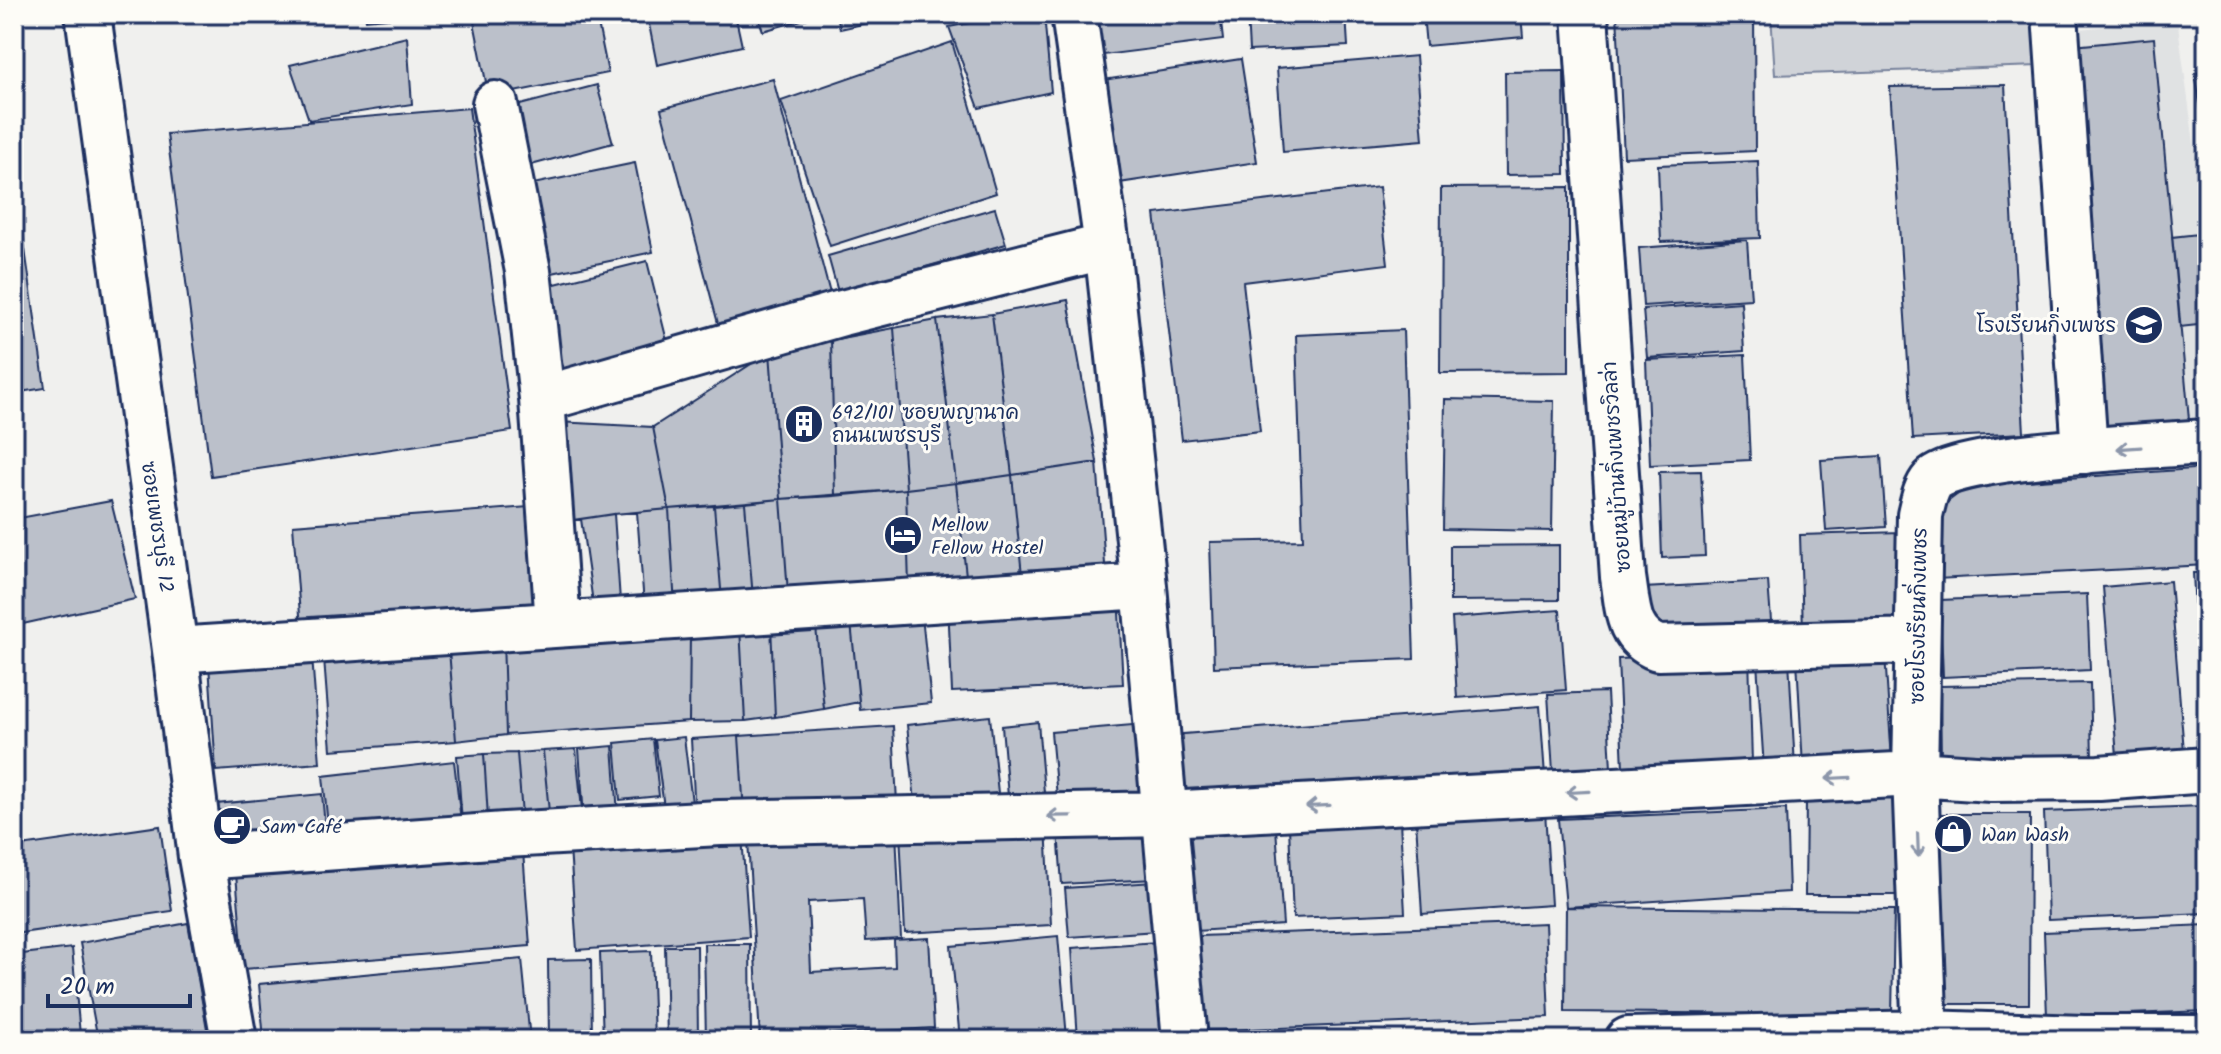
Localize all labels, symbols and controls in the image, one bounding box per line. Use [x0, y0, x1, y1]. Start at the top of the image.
school or university icon: โรงเรียนกิ่งเพชร [2123, 304, 2165, 346]
place label: โรงเรียนกิ่งเพชร [1976, 307, 2116, 343]
street label: ซอยหมู่บ้านกิ่งเพชรวิลล่า [1590, 360, 1641, 574]
place label: 692/101 ซอยพญานาค ถนนเพชรบุรี [832, 398, 1019, 453]
building icon: 692/101 ซอยพญานาค ถนนเพชรบุรี [783, 403, 825, 445]
one-way arrow [2116, 441, 2143, 456]
street label: ซอยเพชรบุรี 12 [131, 459, 181, 595]
place label: Mellow Fellow Hostel [931, 510, 1044, 565]
hotel icon: Mellow Fellow Hostel [882, 514, 924, 556]
street label: ซอยโรงเรียนกิ่งเพชร [1898, 527, 1938, 705]
one-way arrow [1825, 771, 1852, 786]
one-way arrow [1565, 785, 1592, 800]
one-way arrow [1305, 798, 1332, 813]
cafe icon: Sam Café [211, 805, 253, 847]
one-way arrow [1046, 808, 1073, 824]
place label: Sam Café [260, 812, 343, 844]
shop icon: Wan Wash [1932, 813, 1974, 855]
place label: Wan Wash [1981, 820, 2069, 852]
one-way arrow [1911, 831, 1926, 858]
scale bar [48, 958, 190, 1008]
text: 20 m [60, 968, 115, 1007]

